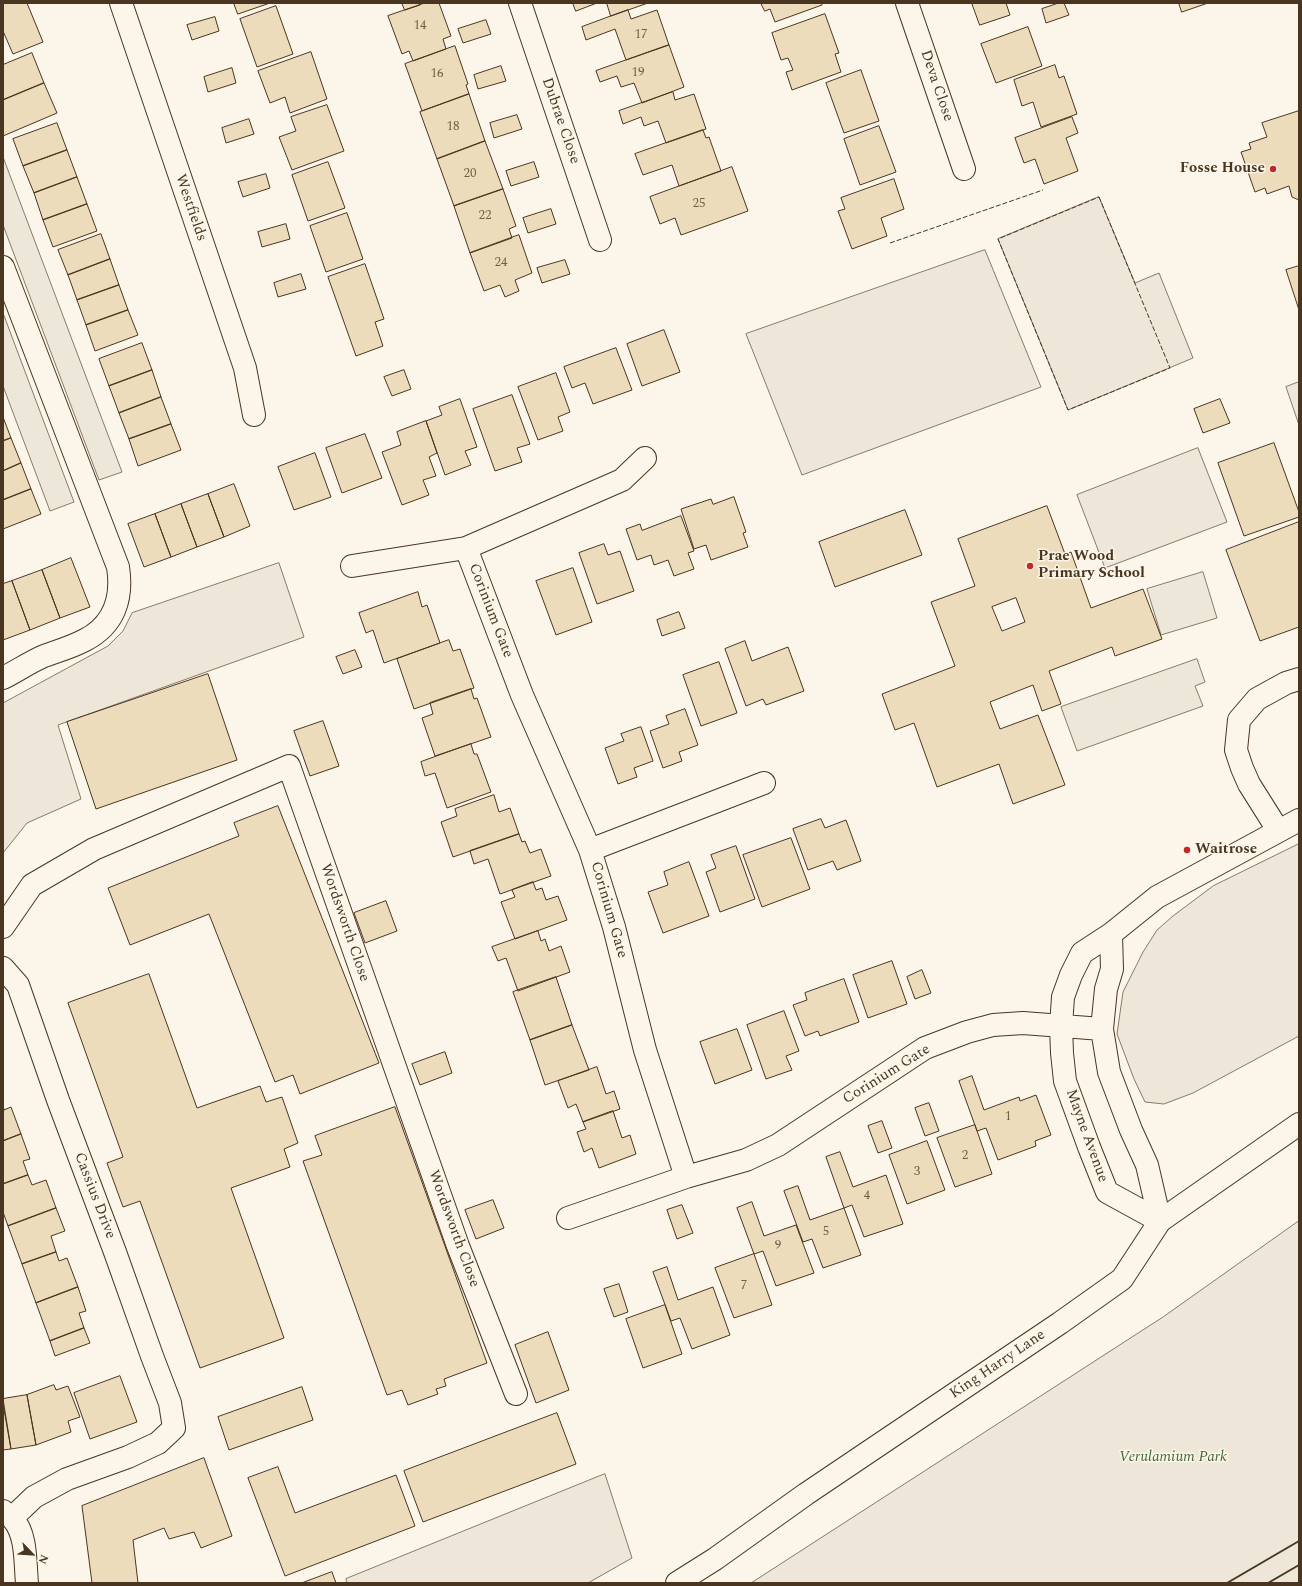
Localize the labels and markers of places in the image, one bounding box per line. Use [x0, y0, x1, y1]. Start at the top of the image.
place label: Fosse House [1180, 160, 1265, 178]
marker: Fosse House [1268, 164, 1278, 174]
place label: Prae Wood Primary School [1038, 548, 1145, 583]
marker: Prae Wood Primary School [1025, 561, 1035, 571]
place label: Waitrose [1195, 841, 1257, 859]
marker: Waitrose [1182, 845, 1192, 855]

